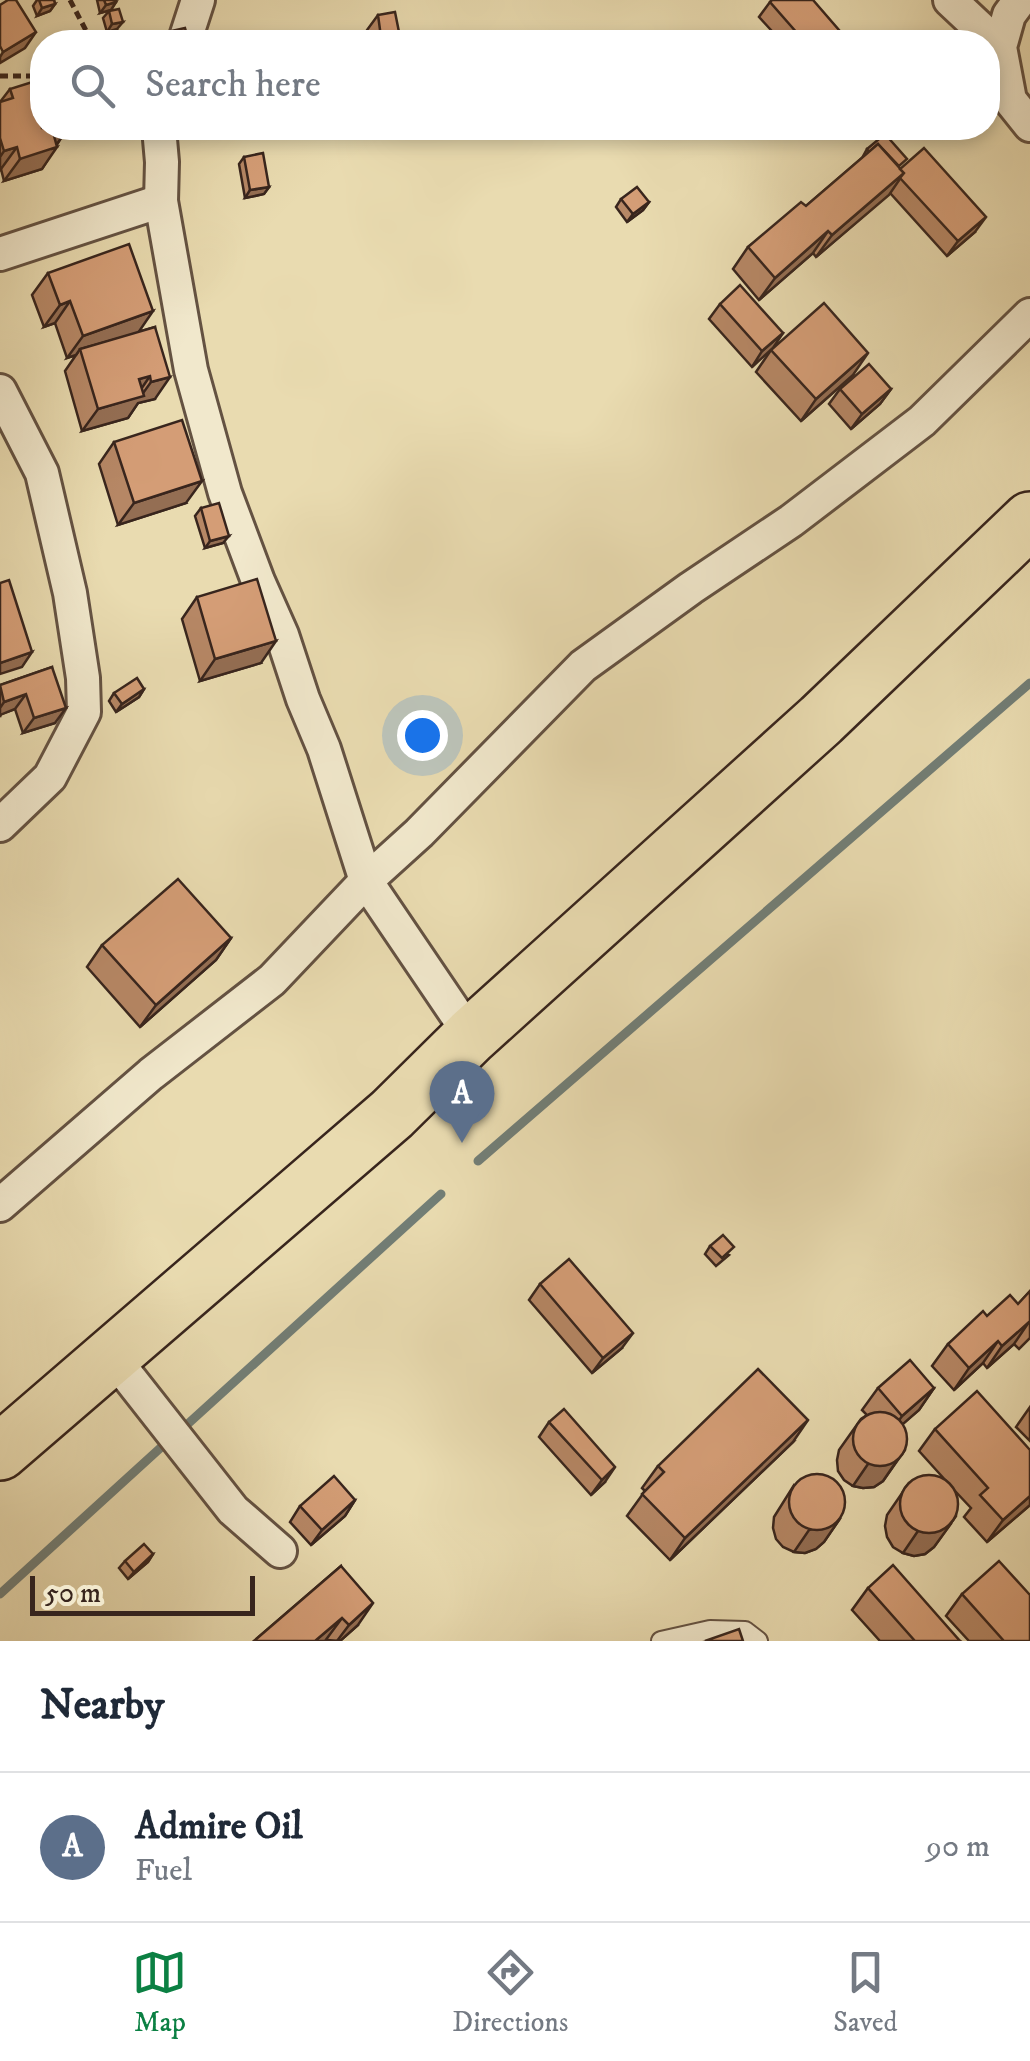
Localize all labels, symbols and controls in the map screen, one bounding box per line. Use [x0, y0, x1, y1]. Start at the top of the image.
search box [30, 30, 1000, 140]
icon: search [65, 58, 120, 113]
text: Search here [145, 61, 321, 109]
your location [397, 710, 448, 761]
pin: A [430, 1060, 494, 1143]
scale bar [30, 1571, 255, 1616]
text: 50 m [45, 1576, 101, 1611]
text: Nearby [40, 1680, 164, 1732]
text: Admire Oil [135, 1803, 303, 1851]
text: A [62, 1827, 83, 1867]
text: 90 m [926, 1827, 990, 1867]
text: Fuel [135, 1851, 192, 1891]
tab: Map [132, 1945, 187, 2040]
tab: Directions [452, 1945, 568, 2040]
tab: Saved [833, 1945, 898, 2040]

